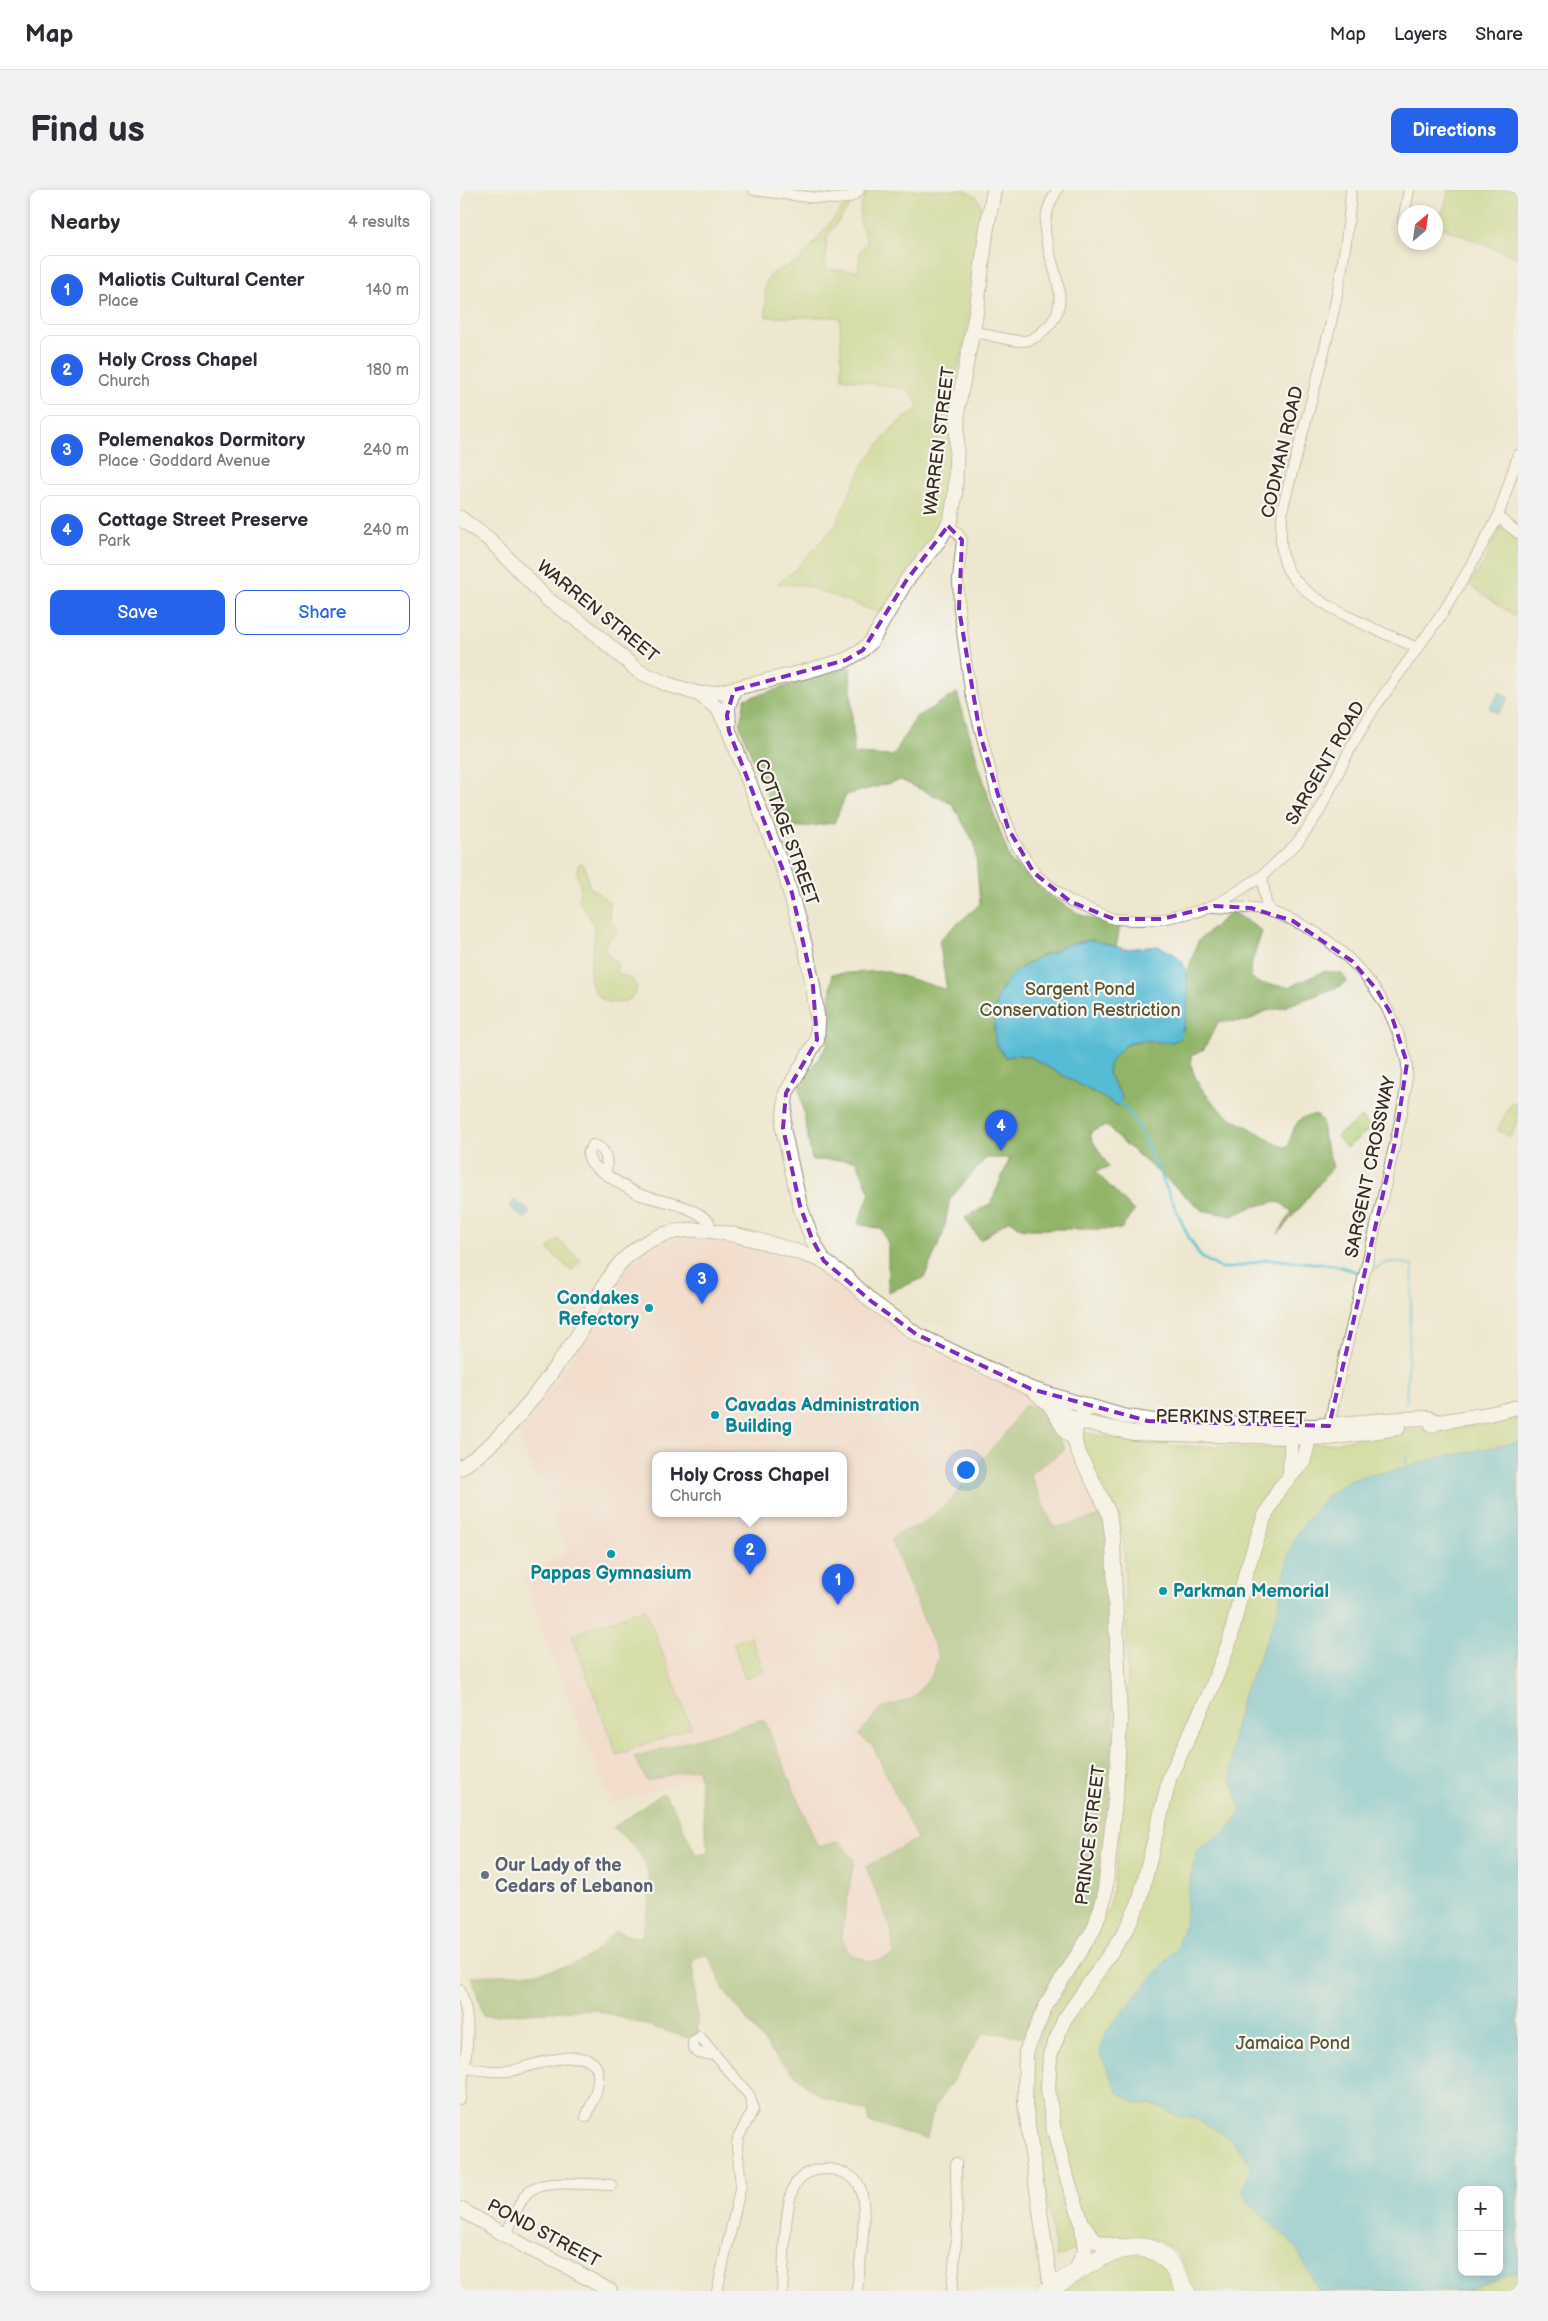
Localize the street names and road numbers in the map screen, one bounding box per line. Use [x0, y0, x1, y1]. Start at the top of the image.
street label: WARREN STREET [920, 365, 959, 517]
street label: CODMAN ROAD [1257, 384, 1308, 520]
street label: WARREN STREET [533, 556, 663, 667]
street label: SARGENT ROAD [1281, 698, 1369, 829]
street label: COTTAGE STREET [750, 756, 823, 909]
street label: SARGENT CROSSWAY [1341, 1074, 1400, 1260]
street label: PERKINS STREET [1155, 1406, 1307, 1429]
street label: PRINCE STREET [1071, 1764, 1110, 1906]
street label: POND STREET [484, 2195, 604, 2272]

